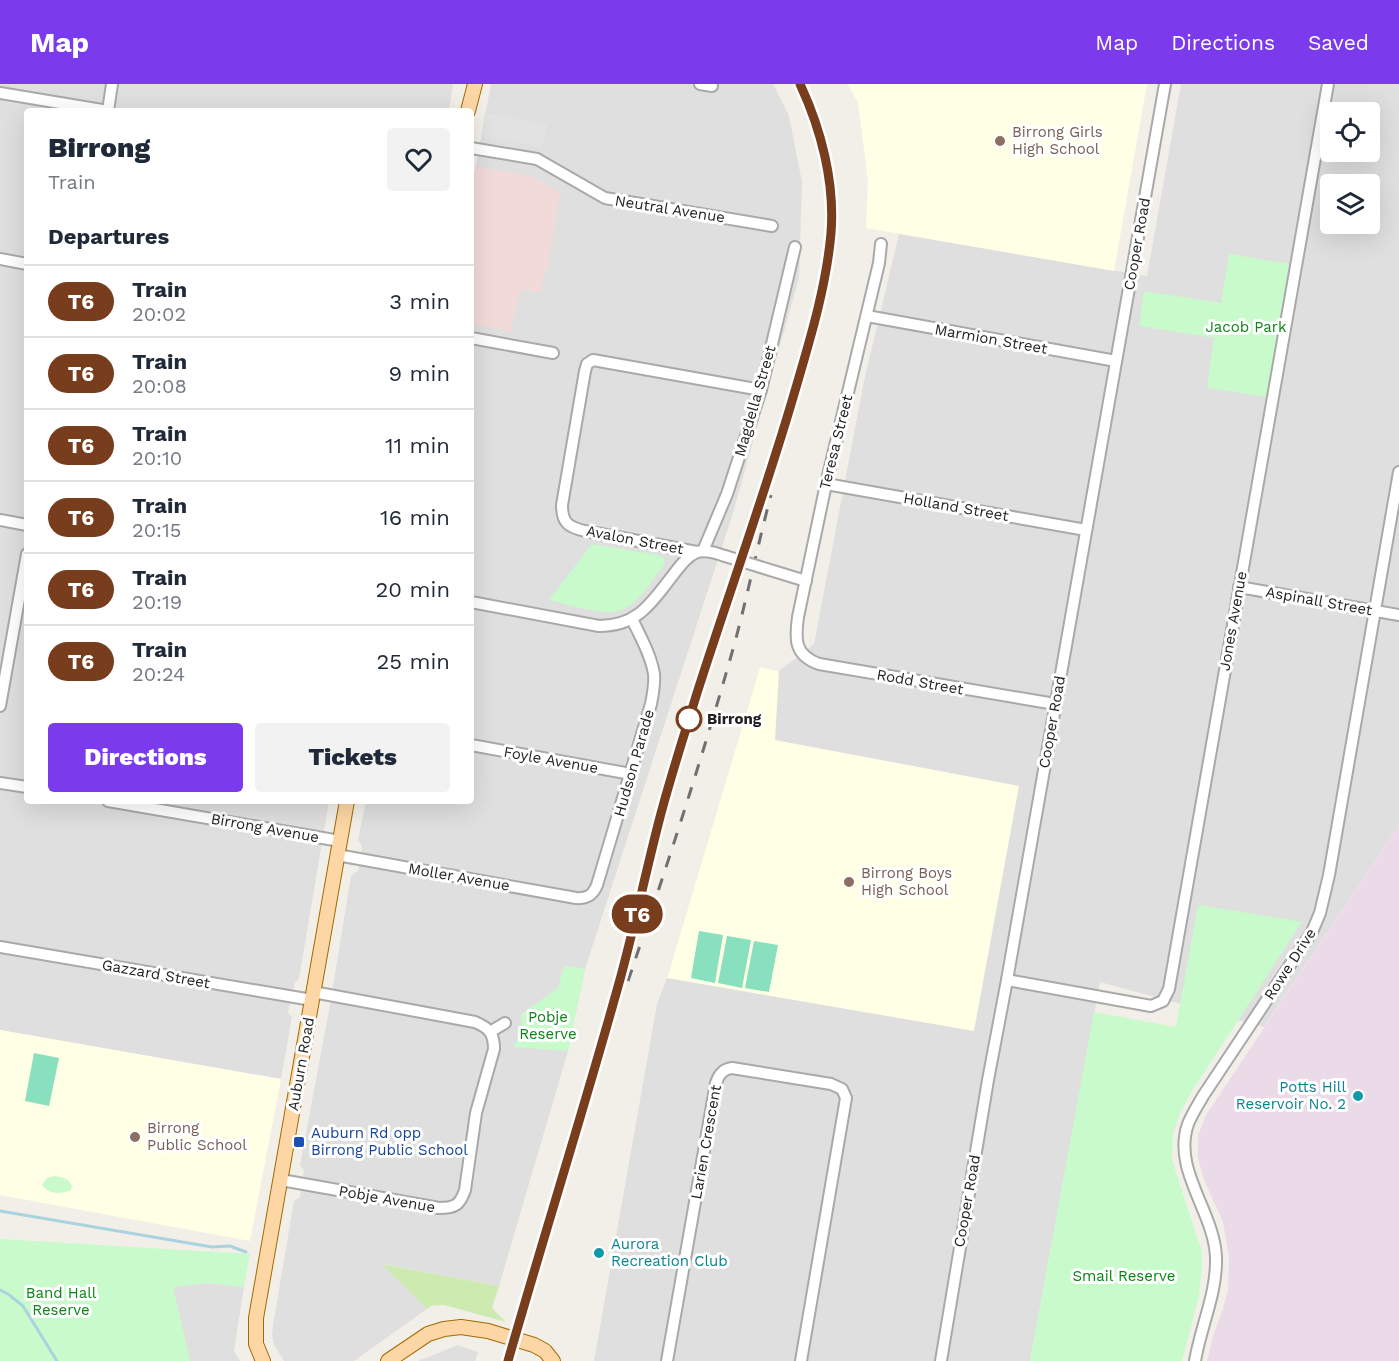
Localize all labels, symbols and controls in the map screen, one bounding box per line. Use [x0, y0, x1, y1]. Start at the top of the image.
text: Map [30, 26, 89, 59]
text: Map [1095, 30, 1138, 55]
text: Directions [1171, 30, 1275, 55]
text: Saved [1308, 30, 1369, 55]
map controls [1320, 102, 1380, 234]
button: locate [1320, 102, 1380, 162]
place label: Birrong Girls High School [1012, 123, 1103, 158]
button: heart [387, 128, 450, 191]
text: Birrong [48, 131, 150, 164]
marker: Birrong Girls High School [993, 134, 1007, 148]
text: Train [48, 170, 96, 194]
button: layers [1320, 174, 1380, 234]
street label: Neutral Avenue [614, 191, 726, 227]
street label: Cooper Road [1120, 196, 1154, 292]
text: Departures [48, 224, 169, 249]
text: Train [132, 277, 187, 302]
text: T6 [68, 289, 94, 314]
text: 3 min [389, 289, 450, 314]
text: 20:02 [132, 302, 186, 326]
park label: Jacob Park [1206, 318, 1287, 336]
street label: Marmion Street [933, 320, 1049, 358]
street label: Magdella Street [731, 343, 780, 459]
text: Train [132, 349, 187, 374]
text: T6 [68, 361, 94, 386]
text: 9 min [388, 361, 450, 386]
text: 20:08 [132, 374, 187, 398]
street label: Teresa Street [816, 392, 857, 491]
text: Train [132, 421, 187, 446]
text: T6 [68, 433, 94, 458]
text: 11 min [385, 433, 450, 458]
text: 20:10 [132, 446, 182, 470]
street label: Holland Street [902, 489, 1011, 525]
text: Train [132, 493, 187, 518]
text: T6 [68, 505, 94, 530]
text: 16 min [380, 505, 450, 530]
text: 20:15 [132, 518, 181, 542]
street label: Avalon Street [585, 522, 686, 558]
text: Train [132, 565, 187, 590]
street label: Jones Avenue [1215, 570, 1251, 672]
text: T6 [68, 577, 94, 602]
text: 20 min [376, 577, 450, 602]
street label: Aspinall Street [1264, 583, 1374, 619]
text: 20:19 [132, 590, 182, 614]
text: Train [132, 637, 187, 662]
text: T6 [68, 649, 94, 674]
text: 25 min [376, 649, 450, 674]
text: 20:24 [132, 662, 185, 686]
street label: Rodd Street [875, 666, 965, 699]
street label: Cooper Road [1035, 674, 1069, 770]
marker: Birrong [676, 706, 702, 732]
street label: Hudson Parade [610, 707, 658, 819]
place label: Birrong [707, 710, 762, 728]
button: Directions [48, 723, 243, 792]
button: Tickets [255, 723, 450, 792]
street label: Foyle Avenue [502, 743, 600, 777]
street label: Birrong Avenue [209, 810, 321, 846]
street label: Moller Avenue [407, 859, 511, 895]
place label: Birrong Boys High School [861, 864, 952, 899]
marker: Birrong Boys High School [842, 875, 856, 889]
line badge: T6 [610, 894, 664, 934]
text: T6 [624, 902, 650, 927]
street label: Rowe Drive [1260, 925, 1320, 1003]
street label: Gazzard Street [101, 956, 212, 992]
park label: Pobje Reserve [519, 1008, 577, 1043]
street label: Auburn Road [284, 1016, 318, 1112]
place label: Potts Hill Reservoir No. 2 [1236, 1078, 1346, 1113]
street label: Larien Crescent [687, 1083, 725, 1201]
marker: Potts Hill Reservoir No. 2 [1351, 1089, 1365, 1103]
place label: Birrong Public School [147, 1119, 247, 1154]
place label: Auburn Rd opp Birrong Public School [311, 1124, 468, 1159]
marker: Birrong Public School [128, 1130, 142, 1144]
marker: Auburn Rd opp Birrong Public School [292, 1135, 306, 1149]
street label: Cooper Road [950, 1153, 984, 1249]
street label: Pobje Avenue [337, 1182, 437, 1216]
place label: Aurora Recreation Club [611, 1235, 728, 1270]
marker: Aurora Recreation Club [592, 1246, 606, 1260]
park label: Smail Reserve [1072, 1267, 1176, 1285]
park label: Band Hall Reserve [26, 1284, 97, 1319]

